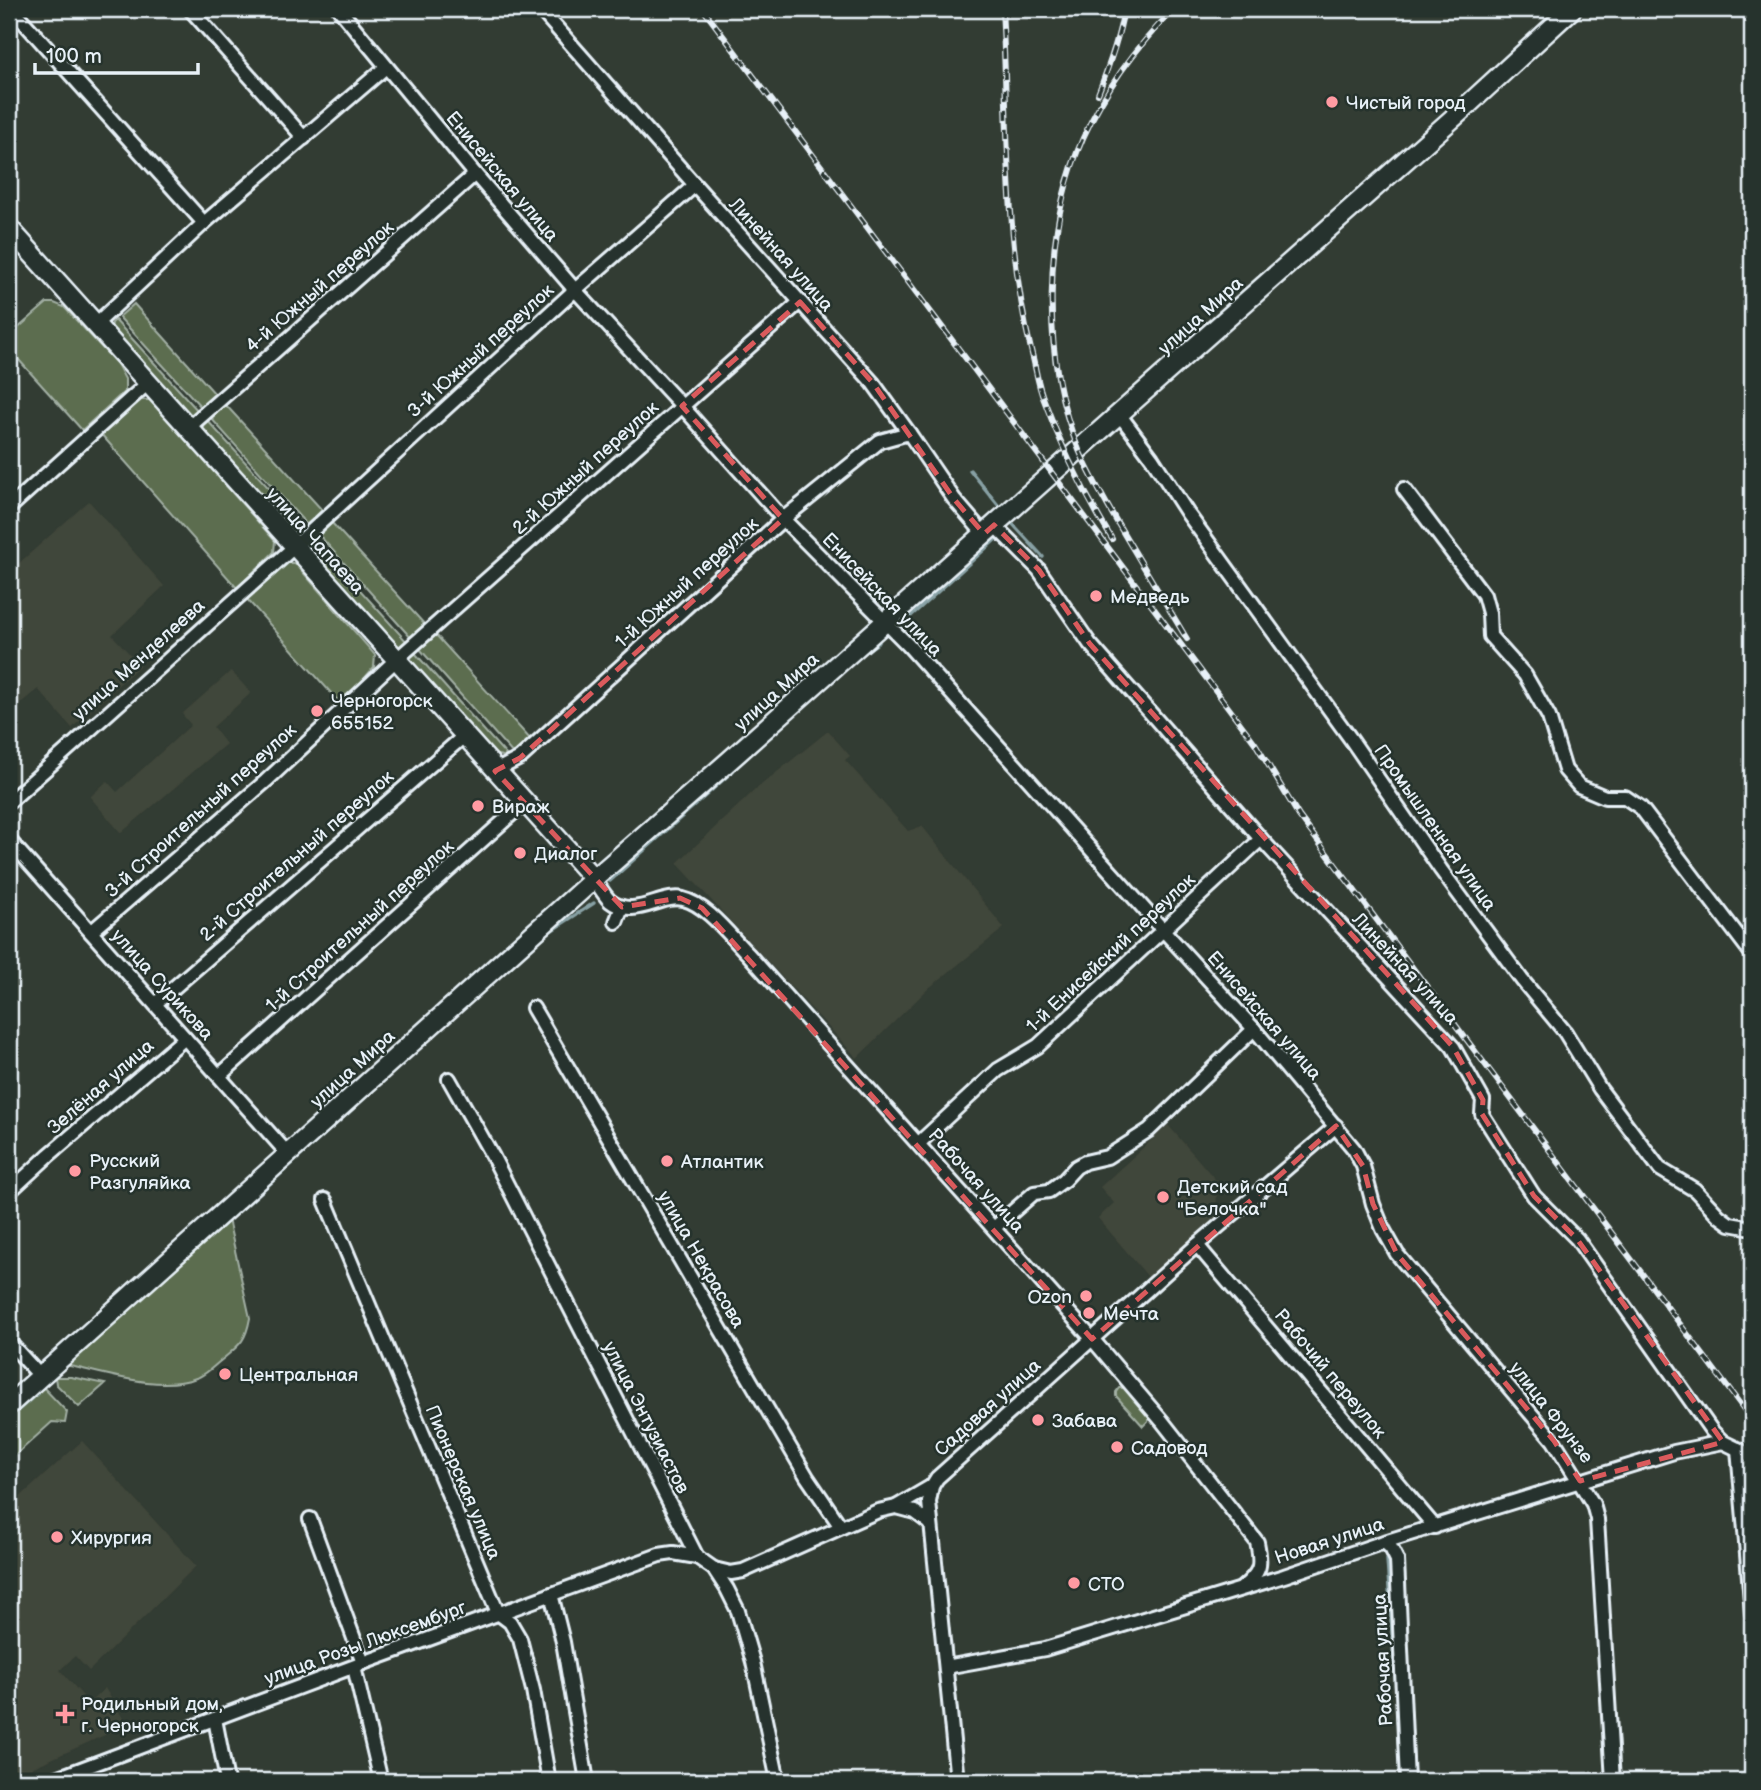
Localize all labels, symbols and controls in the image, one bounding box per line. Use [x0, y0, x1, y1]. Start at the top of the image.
scale bar [35, 32, 198, 76]
text: 100 m [46, 44, 102, 69]
place label: Чистый город [1346, 92, 1466, 115]
marker: Чистый город [1324, 94, 1340, 110]
street label: Енисейская улица [441, 107, 563, 247]
street label: Линейная улица [723, 193, 838, 317]
street label: 4-й Южный переулок [241, 216, 399, 358]
street label: улица Мира [1154, 272, 1248, 360]
street label: 3-й Южный переулок [403, 279, 559, 423]
street label: 2-й Южный переулок [508, 396, 664, 540]
street label: улица Чапаева [261, 483, 369, 599]
street label: 1-й Южный переулок [611, 513, 763, 654]
street label: Енисейская улица [817, 528, 947, 662]
place label: Медведь [1110, 586, 1190, 609]
marker: Медведь [1088, 588, 1104, 604]
street label: улица Менделеева [68, 595, 210, 726]
street label: улица Мира [730, 648, 824, 736]
place label: Черногорск 655152 [331, 690, 433, 735]
marker: Черногорск 655152 [309, 703, 325, 719]
street label: 3-й Строительный переулок [100, 719, 302, 903]
street label: Промышленная улица [1369, 740, 1501, 916]
street label: 2-й Строительный переулок [195, 766, 399, 947]
place label: Вираж [492, 796, 551, 819]
marker: Вираж [470, 798, 486, 814]
street label: 1-й Строительный переулок [261, 835, 459, 1017]
place label: Диалог [534, 843, 598, 866]
marker: Диалог [512, 845, 528, 861]
street label: 1-й Енисейский переулок [1022, 869, 1201, 1038]
street label: Линейная улица [1346, 907, 1463, 1030]
street label: улица Сурикова [106, 925, 218, 1045]
street label: Енисейская улица [1202, 947, 1326, 1085]
street label: улица Мира [306, 1025, 400, 1113]
street label: Зелёная улица [43, 1035, 159, 1140]
street label: Рабочая улица [923, 1124, 1029, 1238]
place label: Русский Разгуляйка [89, 1150, 191, 1195]
place label: Атлантик [680, 1151, 764, 1174]
marker: Атлантик [659, 1153, 675, 1169]
marker: Русский Разгуляйка [67, 1163, 83, 1179]
place label: Детский сад "Белочка" [1177, 1176, 1288, 1221]
street label: улица Некрасова [652, 1187, 749, 1333]
marker: Детский сад "Белочка" [1155, 1189, 1171, 1205]
place label: Ozon [1027, 1286, 1072, 1309]
marker: Ozon [1078, 1288, 1094, 1304]
place label: Мечта [1103, 1303, 1159, 1326]
street label: Рабочий переулок [1269, 1304, 1391, 1444]
marker: Мечта [1081, 1305, 1097, 1321]
street label: улица Энтузиастов [597, 1338, 694, 1498]
street label: Садовая улица [930, 1354, 1046, 1462]
street label: улица Фрунзе [1504, 1358, 1598, 1469]
place label: Центральная [239, 1364, 358, 1387]
marker: Центральная [217, 1366, 233, 1382]
street label: Пионерская улица [420, 1402, 506, 1563]
place label: Забава [1052, 1410, 1117, 1433]
marker: Забава [1030, 1412, 1046, 1428]
place label: Садовод [1131, 1437, 1208, 1460]
marker: Садовод [1109, 1439, 1125, 1455]
street label: Новая улица [1272, 1513, 1387, 1570]
place label: Хирургия [71, 1527, 152, 1550]
marker: Хирургия [49, 1529, 65, 1545]
place label: СТО [1088, 1573, 1125, 1596]
marker: СТО [1066, 1575, 1082, 1591]
street label: Рабочая улица [1369, 1593, 1398, 1727]
street label: улица Розы Люксембург [261, 1596, 470, 1691]
place label: Родильный дом, г. Черногорск [81, 1693, 223, 1738]
marker: Родильный дом, г. Черногорск [55, 1704, 75, 1724]

